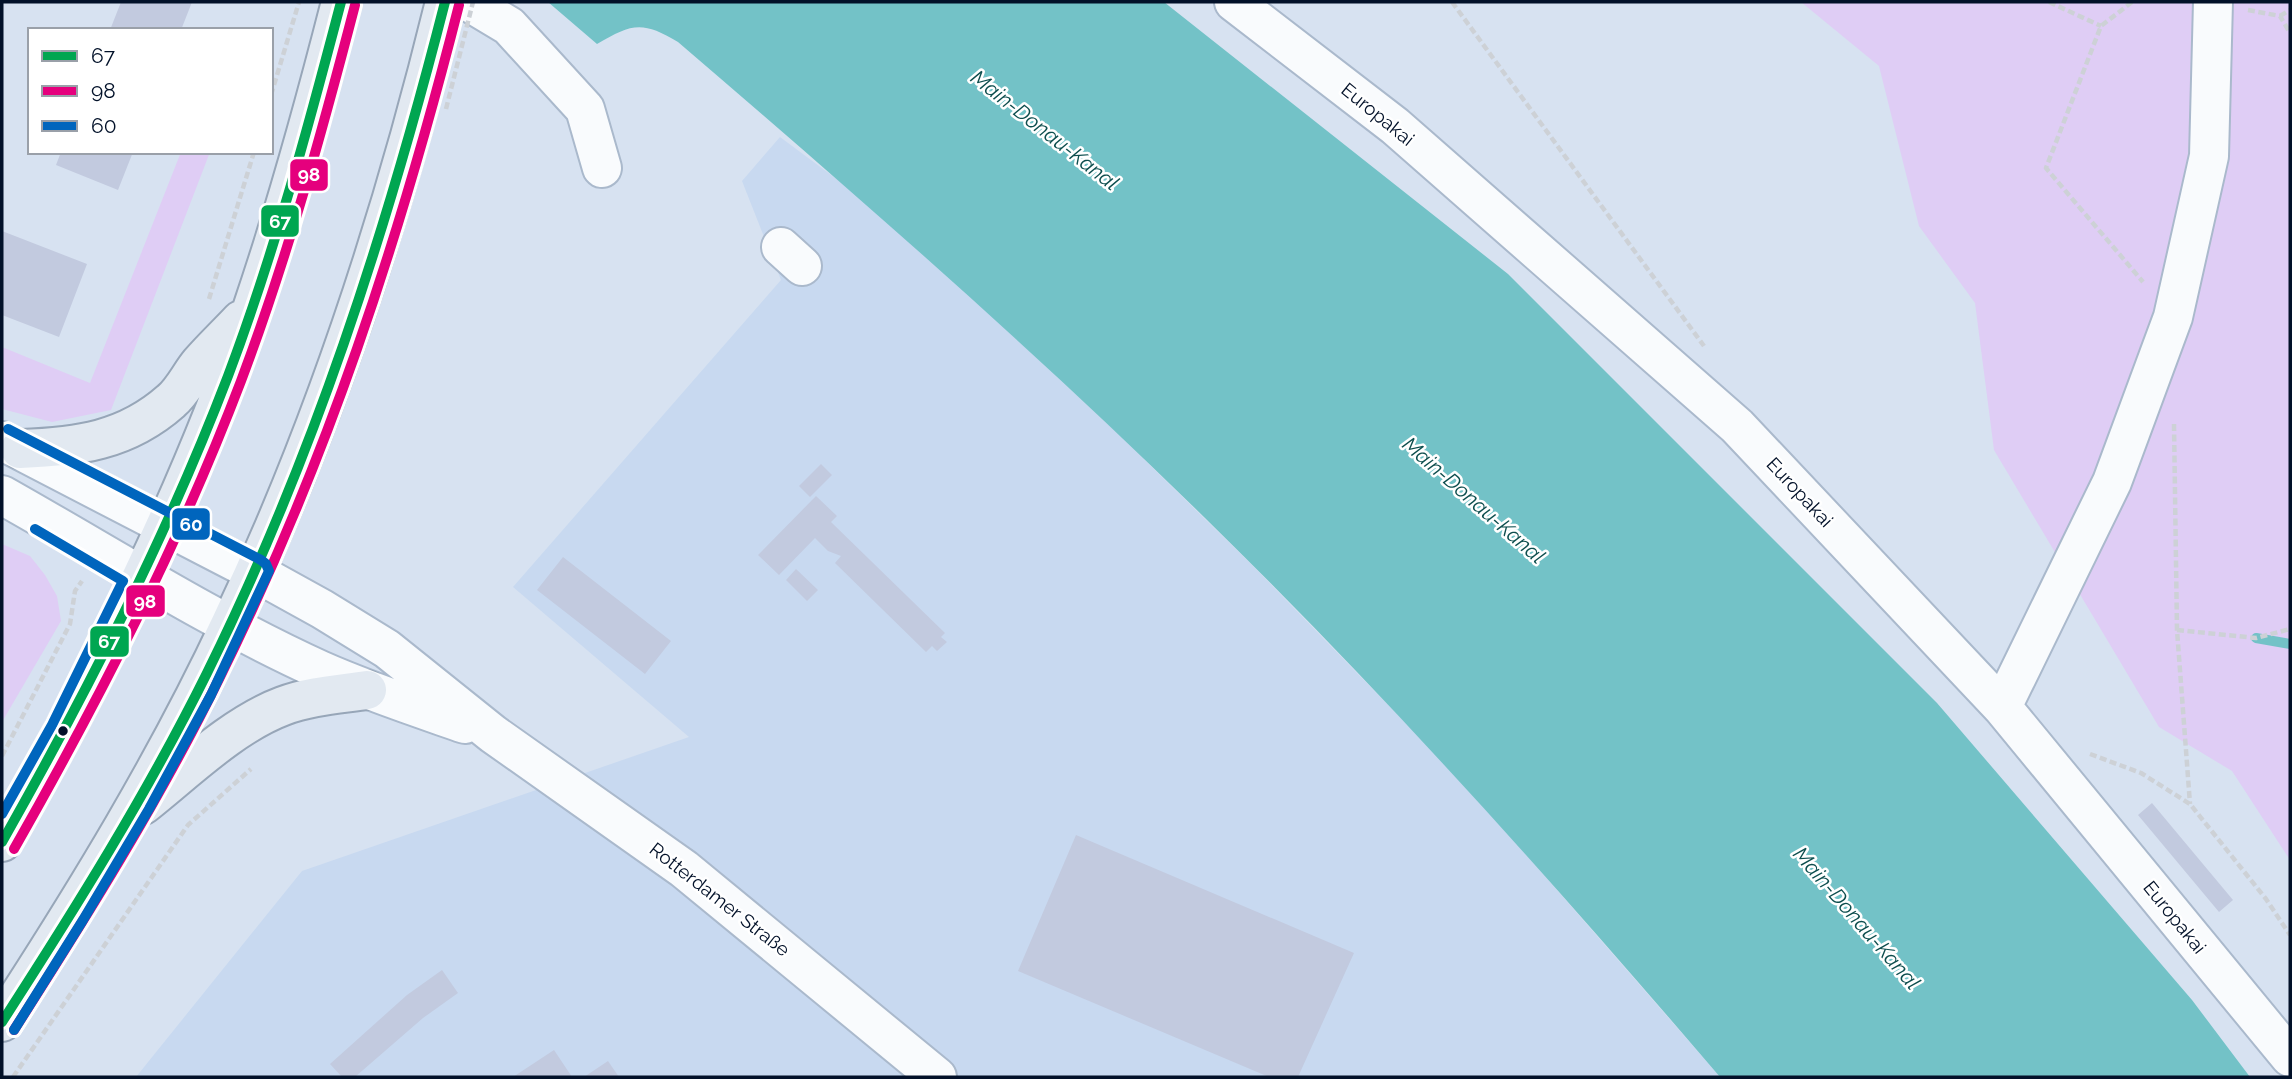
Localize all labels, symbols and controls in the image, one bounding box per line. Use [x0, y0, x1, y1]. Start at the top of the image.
legend [28, 28, 273, 154]
text: 67 [91, 43, 116, 68]
water label: Main-Donau-Kanal [966, 65, 1124, 195]
text: 98 [91, 78, 116, 103]
street label: Europakai [1337, 78, 1419, 150]
text: 60 [91, 113, 117, 138]
line badge: 98 [289, 158, 329, 192]
text: 98 [298, 163, 320, 185]
line badge: 67 [260, 204, 300, 238]
text: 67 [269, 210, 291, 232]
water label: Main-Donau-Kanal [1398, 431, 1550, 569]
street label: Europakai [1762, 453, 1838, 531]
line badge: 60 [171, 507, 211, 541]
text: 60 [179, 513, 203, 535]
line badge: 98 [125, 584, 166, 618]
text: 98 [134, 590, 156, 612]
line badge: 67 [89, 625, 130, 658]
text: 67 [98, 630, 120, 652]
unlabelled marker [56, 724, 70, 738]
street label: Rotterdamer Straße [646, 838, 794, 960]
water label: Main-Donau-Kanal [1788, 842, 1926, 994]
street label: Europakai [2139, 876, 2211, 958]

